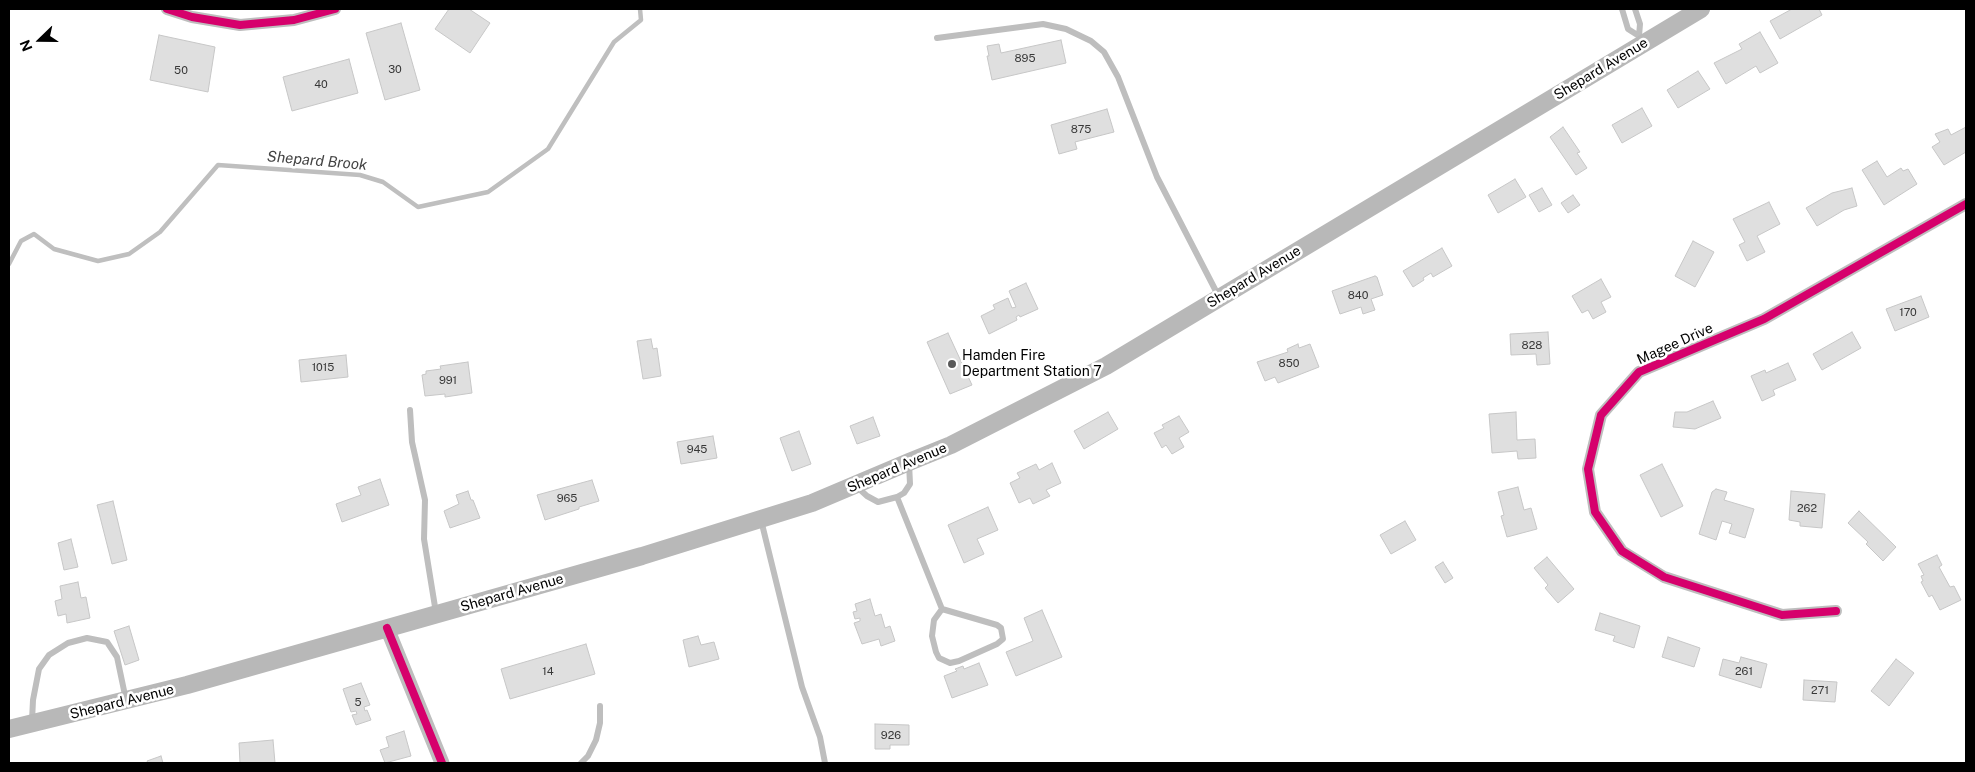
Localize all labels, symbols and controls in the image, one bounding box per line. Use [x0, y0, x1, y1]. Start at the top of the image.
north arrow [15, 15, 65, 65]
street label: Shepard Avenue [1551, 34, 1651, 104]
text: N [17, 38, 36, 54]
house number: 895 [1015, 52, 1035, 66]
house number: 30 [388, 63, 402, 77]
house number: 50 [174, 64, 188, 78]
house number: 40 [314, 78, 328, 92]
house number: 875 [1071, 123, 1091, 137]
water label: Shepard Brook [266, 148, 368, 174]
street label: Shepard Avenue [1204, 242, 1304, 312]
house number: 840 [1348, 289, 1368, 303]
house number: 170 [1899, 306, 1917, 320]
street label: Magee Drive [1634, 320, 1716, 368]
house number: 828 [1522, 339, 1542, 353]
place label: Hamden Fire Department Station 7 [962, 348, 1102, 381]
house number: 850 [1279, 357, 1299, 371]
marker: Hamden Fire Department Station 7 [946, 358, 958, 370]
house number: 1015 [312, 361, 334, 375]
house number: 991 [439, 374, 457, 388]
street label: Shepard Avenue [845, 439, 949, 497]
house number: 945 [687, 443, 707, 457]
house number: 965 [557, 492, 577, 506]
house number: 262 [1797, 502, 1817, 516]
street label: Shepard Avenue [458, 570, 566, 616]
house number: 14 [542, 665, 554, 679]
house number: 261 [1735, 665, 1753, 679]
street label: Shepard Avenue [68, 681, 176, 723]
house number: 271 [1811, 684, 1829, 698]
house number: 5 [354, 696, 362, 710]
house number: 926 [881, 729, 901, 743]

